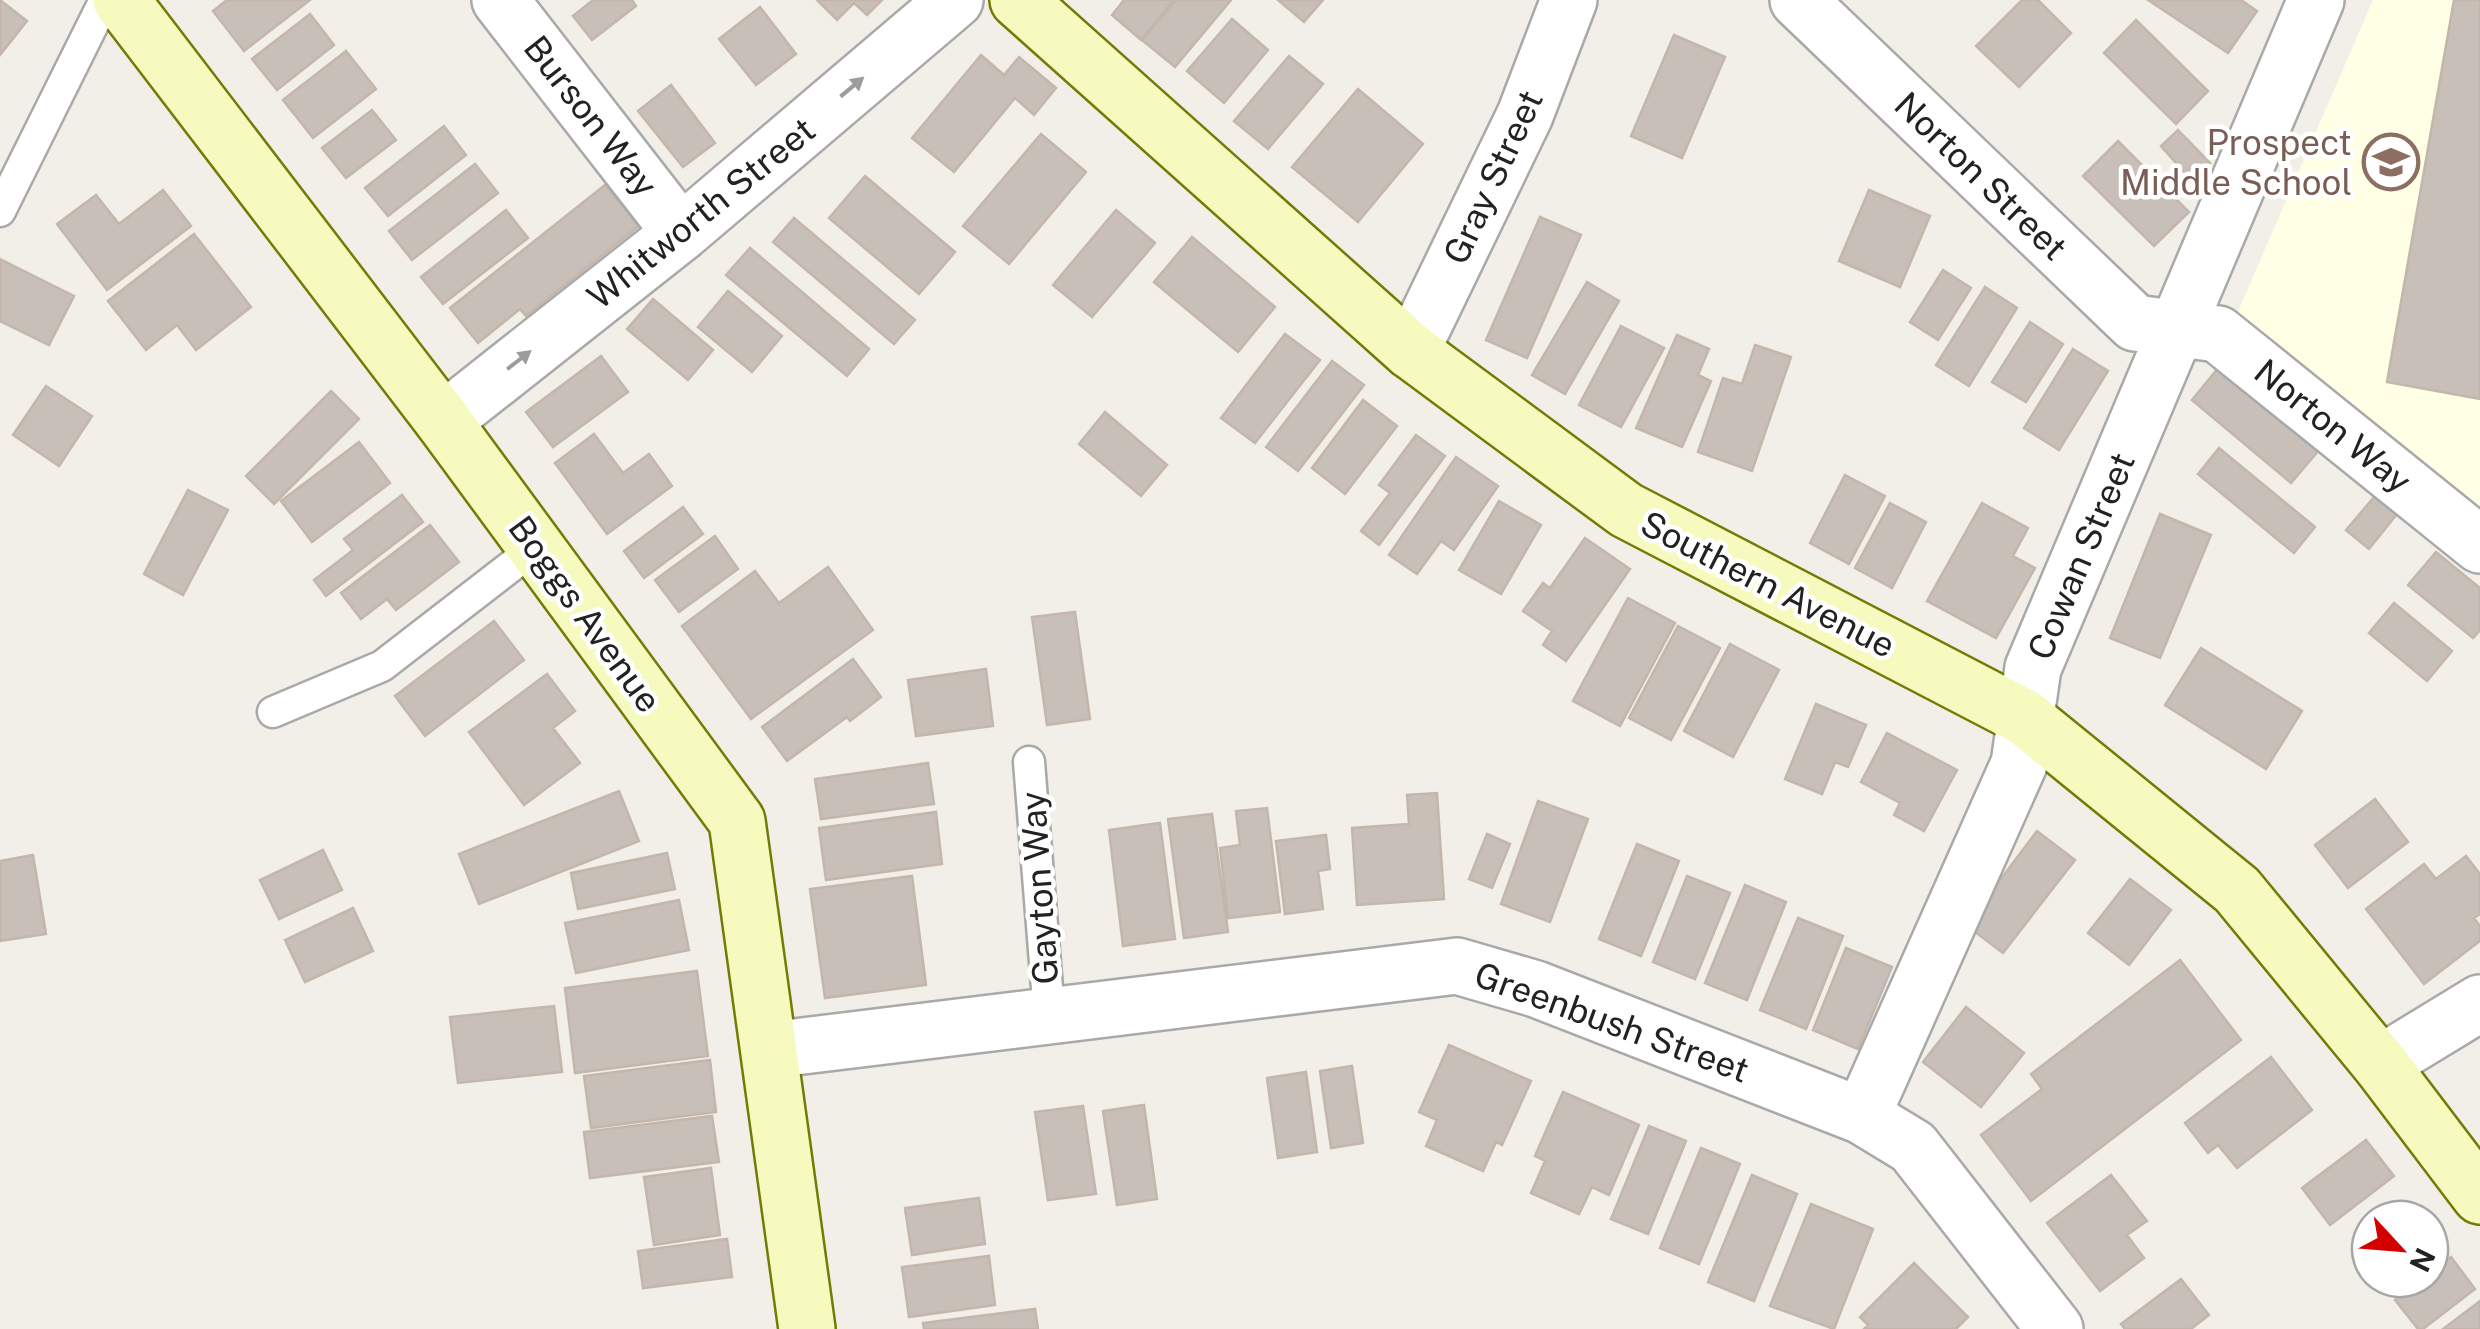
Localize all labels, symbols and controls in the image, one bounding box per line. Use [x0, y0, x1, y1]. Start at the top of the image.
street label: Burson Way [516, 28, 666, 204]
one-way arrow [839, 77, 864, 99]
street label: Gray Street [1435, 84, 1551, 270]
street label: Norton Street [1887, 84, 2075, 268]
street label: Whitworth Street [579, 109, 823, 317]
place label: Prospect Middle School [2120, 122, 2352, 203]
school or university icon: Prospect Middle School [2361, 132, 2421, 192]
one-way arrow [507, 350, 532, 371]
street label: Norton Way [2247, 351, 2419, 501]
street label: Cowan Street [2019, 446, 2143, 666]
street label: Southern Avenue [1634, 502, 1902, 666]
street label: Boggs Avenue [500, 508, 670, 720]
street label: Gayton Way [1012, 790, 1066, 986]
street label: Greenbush Street [1469, 953, 1755, 1091]
north arrow [2350, 1199, 2450, 1299]
text: N [2403, 1243, 2443, 1277]

